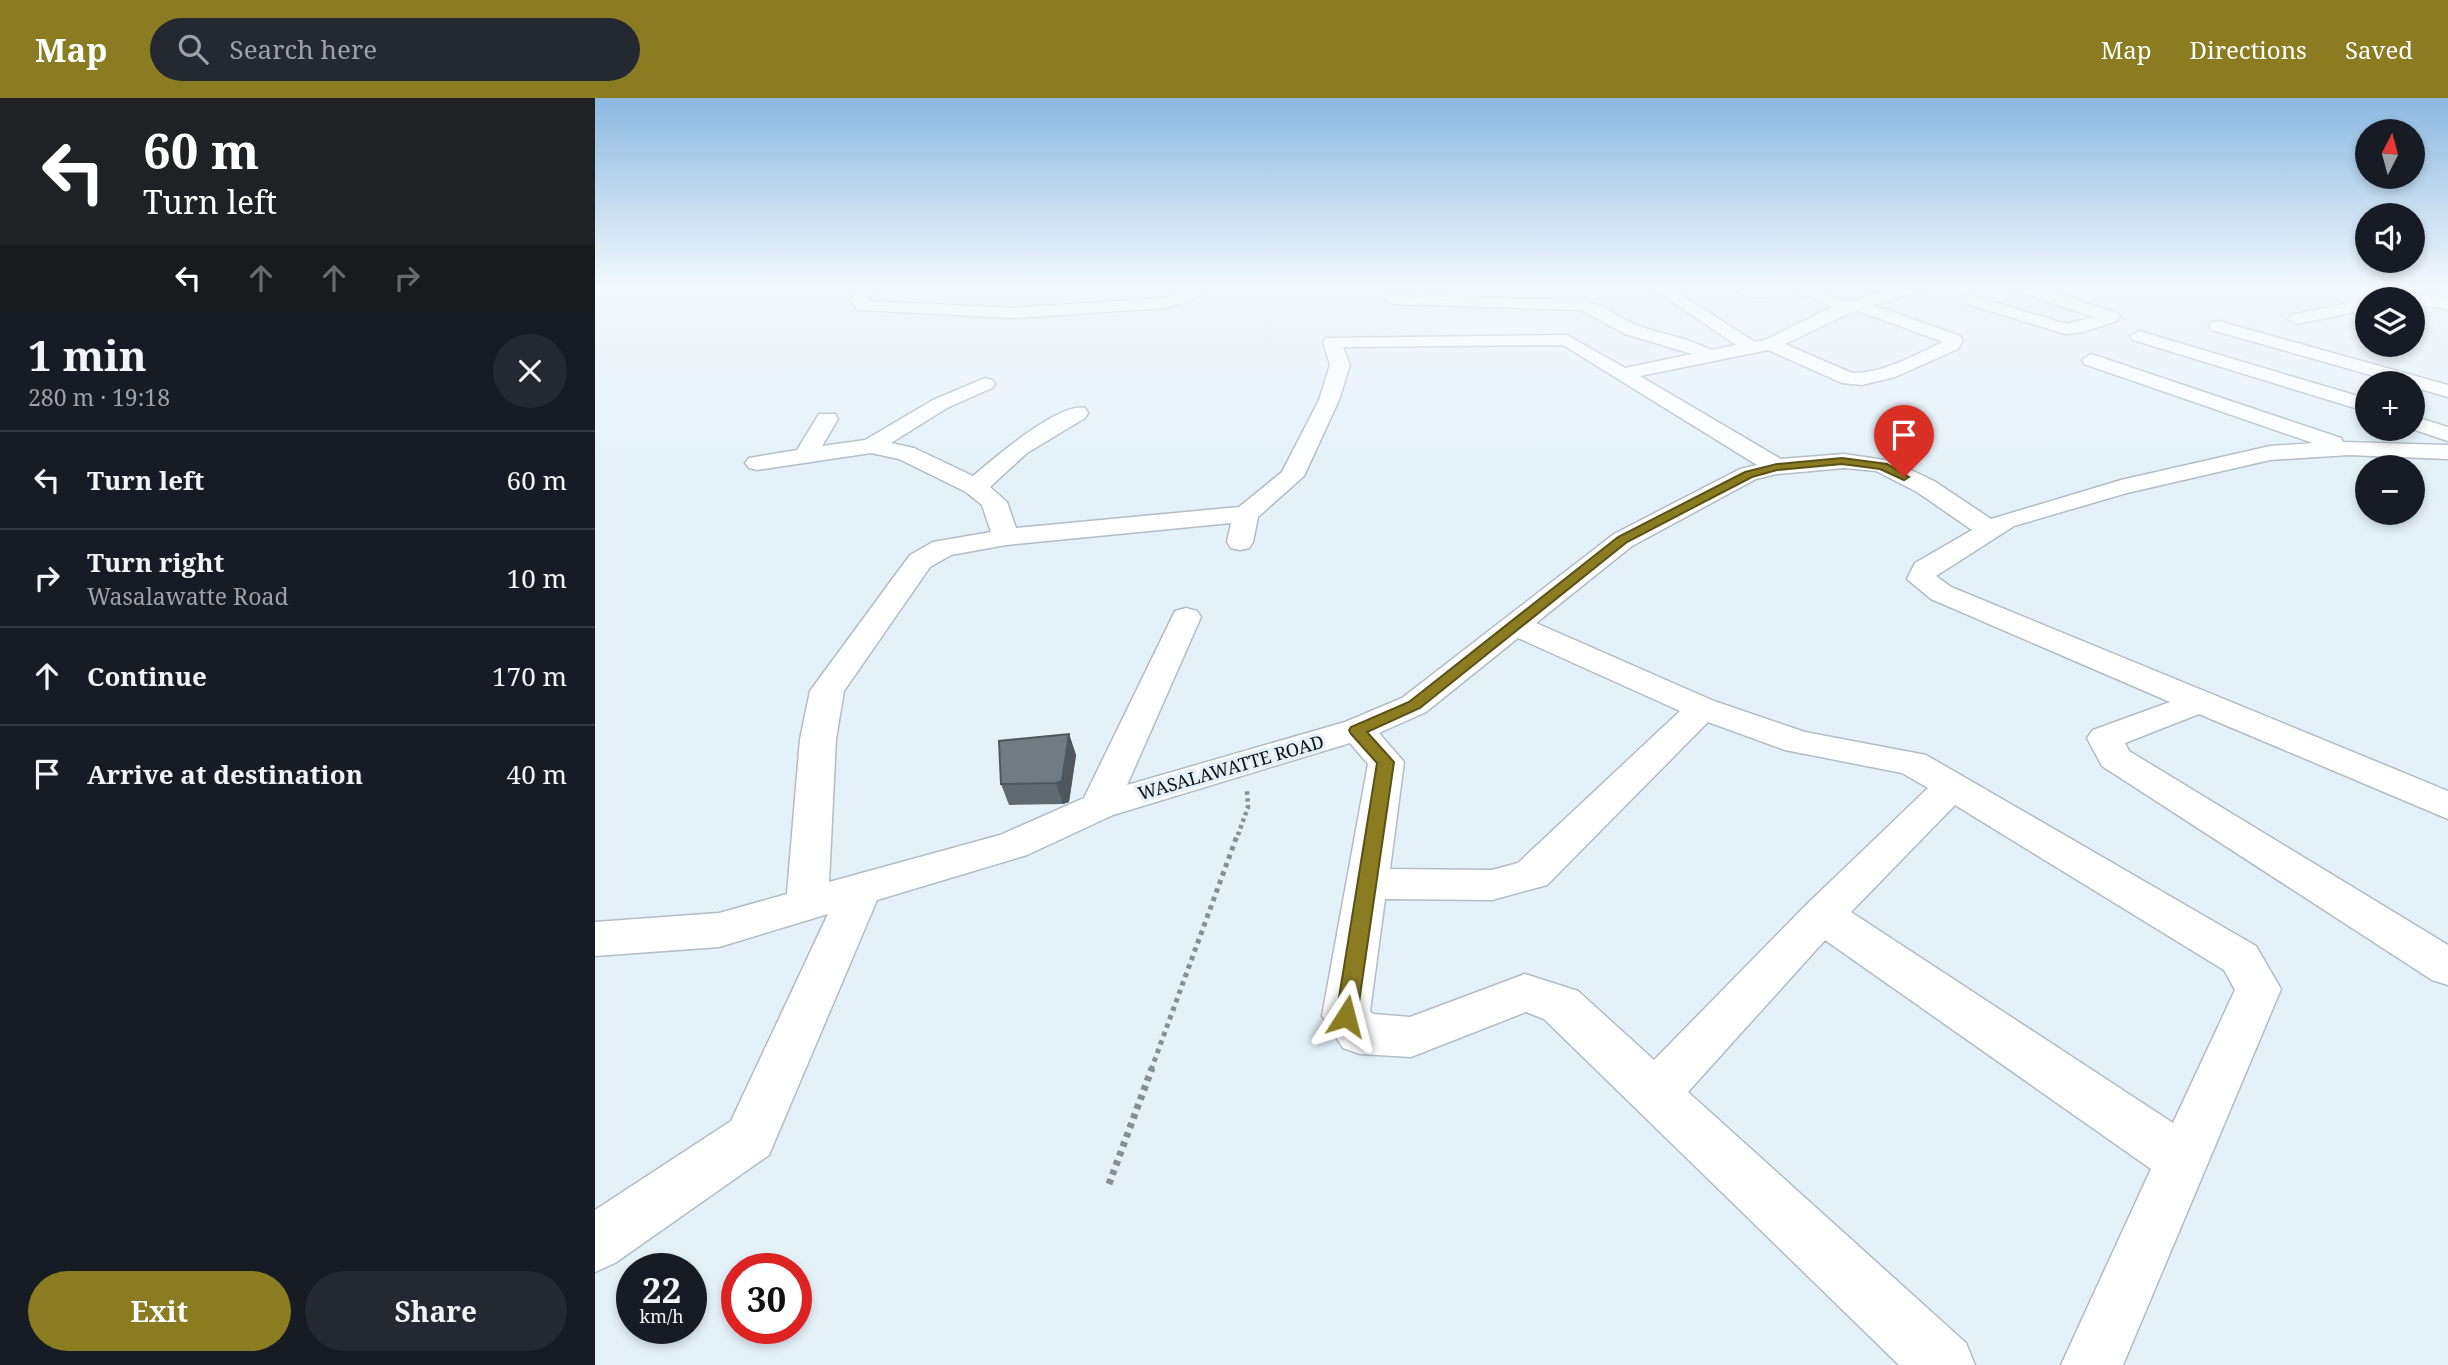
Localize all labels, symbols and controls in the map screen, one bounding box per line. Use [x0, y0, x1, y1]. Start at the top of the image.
search box [150, 18, 640, 81]
text: Map [35, 27, 108, 72]
icon: search [174, 30, 212, 68]
text: Search here [230, 31, 377, 67]
text: Map [2101, 33, 2152, 66]
text: Directions [2190, 33, 2307, 66]
text: Saved [2345, 33, 2413, 66]
text: 60 m [143, 117, 259, 183]
north arrow [2355, 119, 2425, 189]
map controls [2355, 119, 2425, 525]
icon: left [28, 126, 119, 217]
text: Turn left [143, 180, 277, 223]
button: sound [2355, 203, 2425, 273]
icon: left [169, 259, 207, 297]
icon: ahead [242, 259, 280, 297]
icon: ahead [315, 259, 353, 297]
icon: right [388, 259, 426, 297]
button: layers [2355, 287, 2425, 357]
text: 1 min [28, 326, 147, 383]
button: close [493, 334, 567, 408]
button: + [2355, 371, 2425, 441]
text: 280 m · 19:18 [28, 381, 170, 413]
pin [1874, 405, 1934, 477]
icon: arrive [1885, 416, 1923, 454]
button: − [2355, 455, 2425, 525]
icon: left [28, 461, 66, 499]
text: Turn left [87, 462, 204, 498]
text: 60 m [507, 462, 567, 498]
text: Turn right [87, 544, 224, 580]
icon: right [28, 559, 66, 597]
text: 10 m [507, 560, 567, 596]
text: Wasalawatte Road [87, 580, 289, 612]
icon: ahead [28, 657, 66, 695]
text: Continue [87, 658, 207, 694]
text: 170 m [492, 658, 567, 694]
street label: WASALAWATTE ROAD [1135, 729, 1327, 805]
icon: arrive [28, 755, 66, 793]
text: Arrive at destination [87, 756, 363, 792]
text: 40 m [507, 756, 567, 792]
position arrow [1309, 979, 1383, 1053]
speed limit sign: 30 [721, 1253, 812, 1344]
text: 22 [642, 1266, 681, 1313]
button: Exit [28, 1271, 291, 1351]
button: Share [305, 1271, 567, 1351]
text: km/h [639, 1304, 684, 1328]

